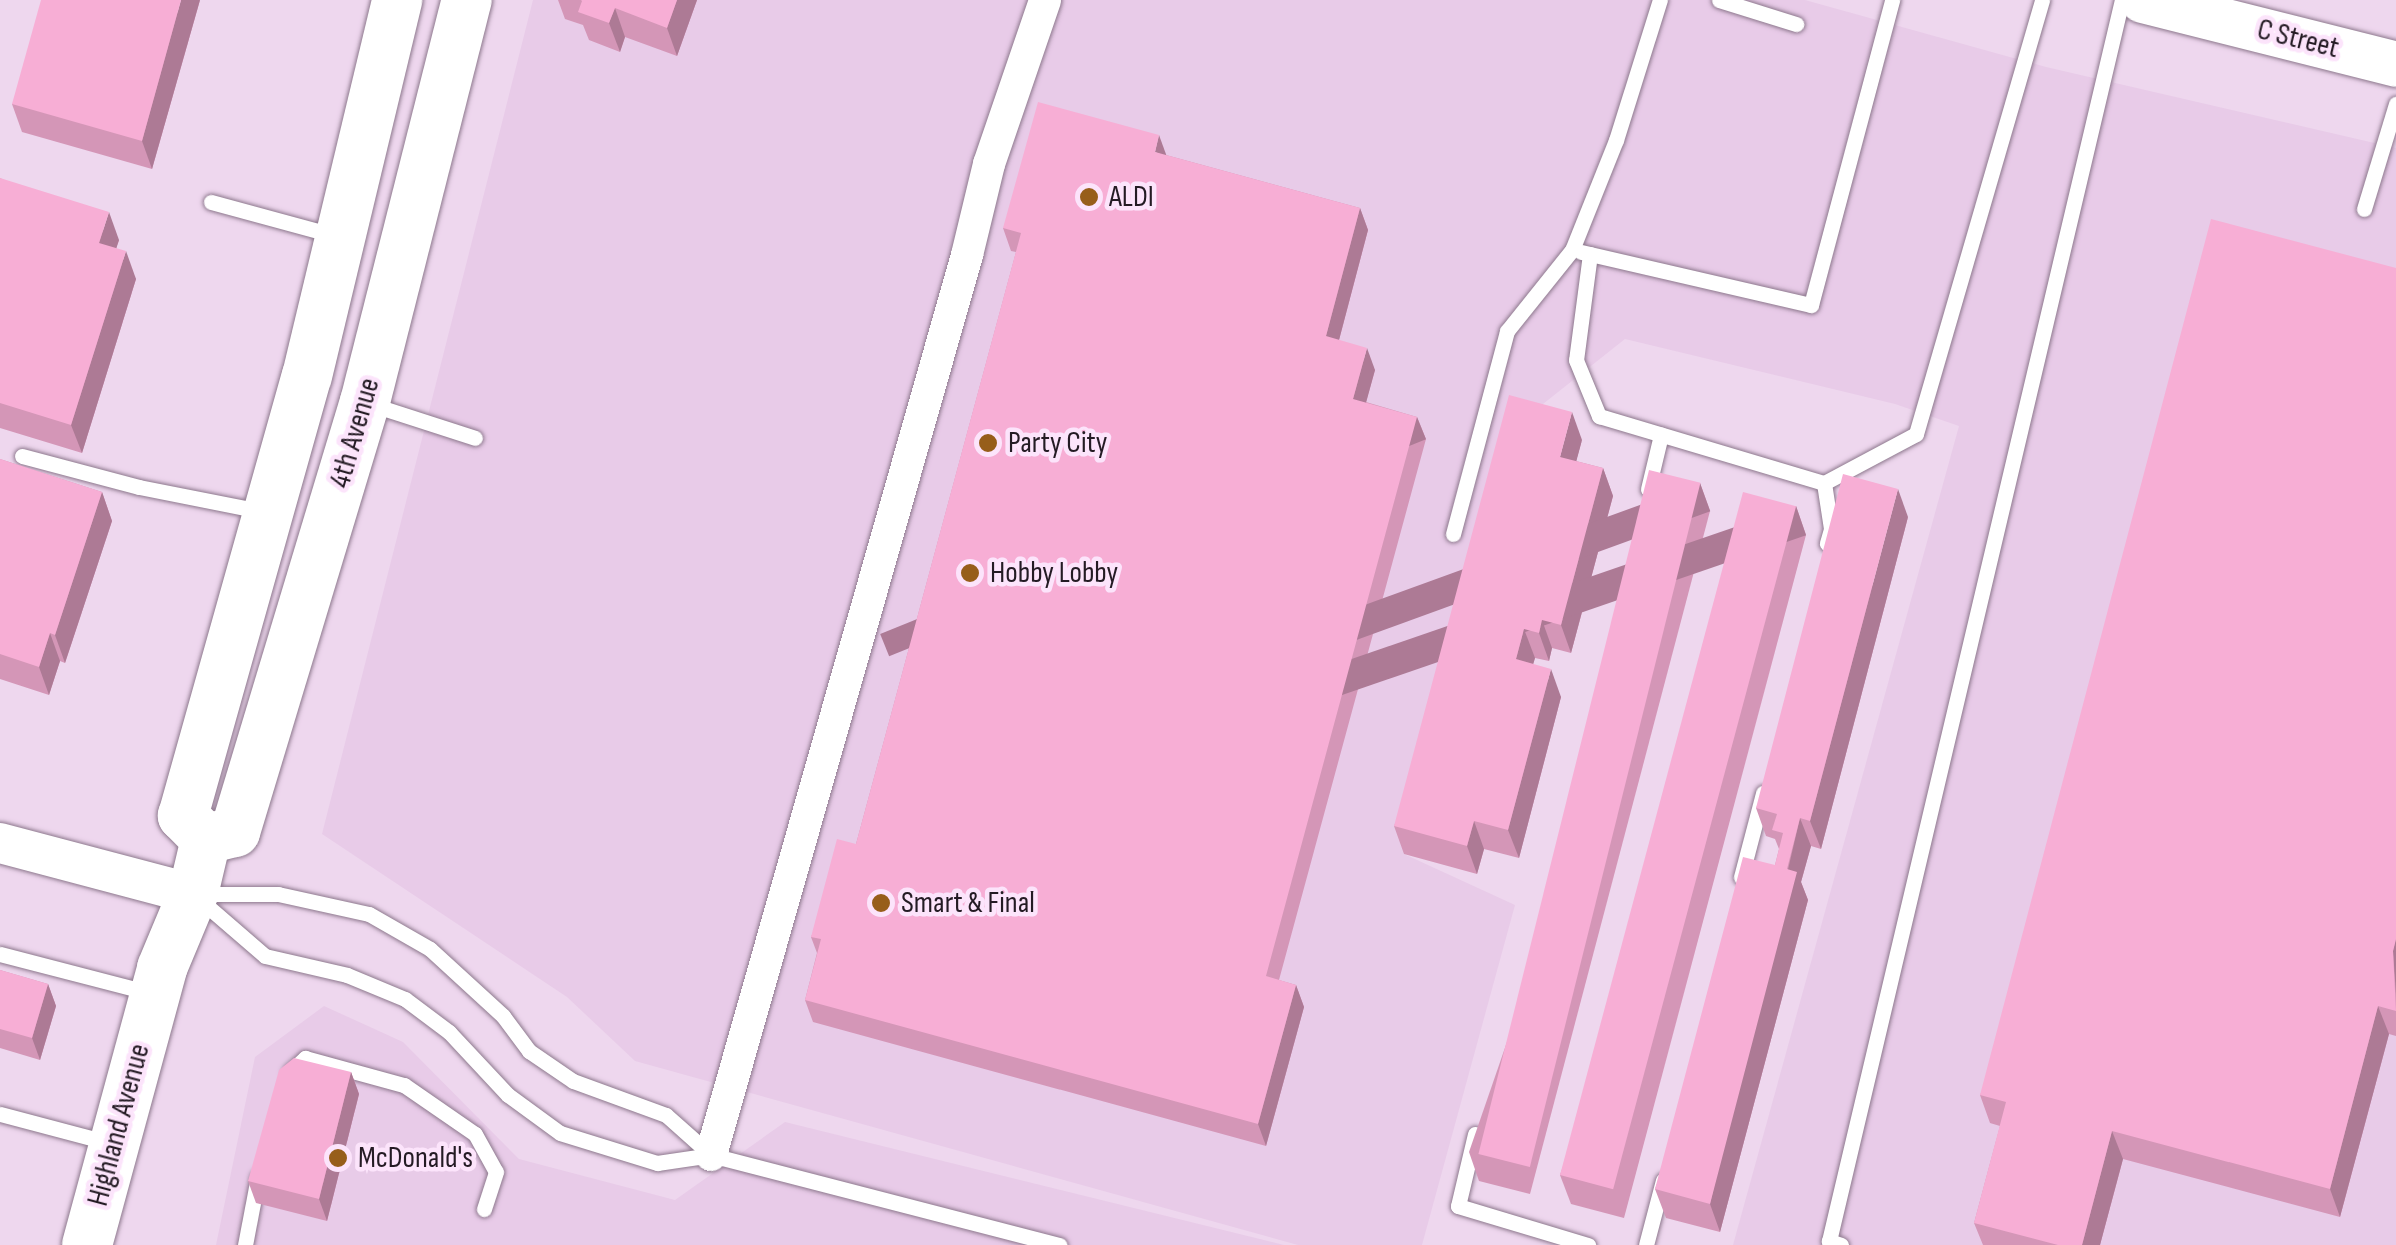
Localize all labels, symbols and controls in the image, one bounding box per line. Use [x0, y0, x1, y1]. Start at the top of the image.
street label: C Street [2254, 12, 2342, 66]
place label: ALDI [1109, 179, 1154, 215]
marker: ALDI [1078, 186, 1100, 208]
street label: 4th Avenue [322, 374, 388, 492]
place label: Party City [1008, 425, 1107, 461]
marker: Party City [977, 432, 999, 454]
place label: Hobby Lobby [990, 555, 1118, 591]
marker: Hobby Lobby [959, 562, 981, 584]
place label: Smart & Final [901, 885, 1035, 921]
marker: Smart & Final [870, 892, 892, 914]
street label: Highland Avenue [80, 1040, 158, 1210]
place label: McDonald's [358, 1140, 473, 1176]
marker: McDonald's [327, 1147, 349, 1169]

